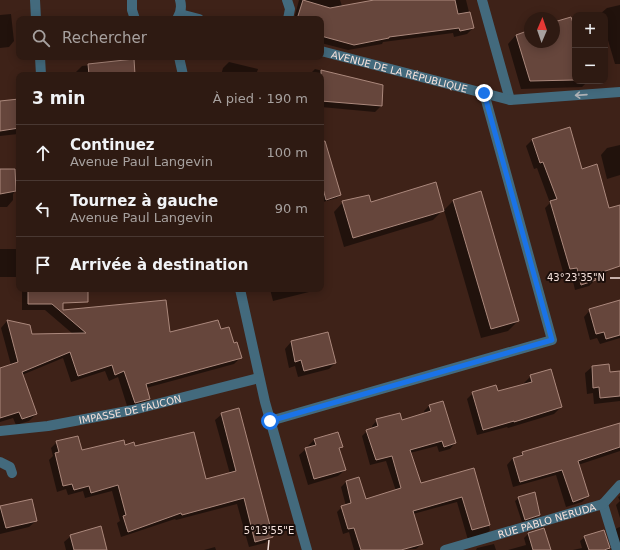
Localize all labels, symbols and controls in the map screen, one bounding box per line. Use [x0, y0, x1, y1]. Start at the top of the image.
north arrow [524, 12, 560, 48]
map controls [572, 12, 608, 84]
button: + [572, 12, 608, 48]
search box [16, 16, 324, 60]
icon: search [30, 27, 52, 49]
text: Rechercher [62, 29, 147, 47]
button: − [572, 48, 608, 84]
street label: AVENUE DE LA RÉPUBLIQUE [330, 49, 469, 95]
route end [475, 84, 493, 102]
text: 3 min [32, 88, 85, 108]
text: À pied · 190 m [213, 91, 308, 106]
one-way arrow [575, 92, 588, 99]
text: Continuez [70, 136, 155, 154]
icon: ahead [32, 142, 54, 164]
text: 100 m [266, 145, 308, 160]
text: Avenue Paul Langevin [70, 154, 213, 169]
text: Tournez à gauche [70, 192, 218, 210]
icon: left [32, 198, 54, 220]
text: 90 m [275, 201, 308, 216]
text: Avenue Paul Langevin [70, 210, 213, 225]
icon: arrive [32, 254, 54, 276]
text: Arrivée à destination [70, 256, 248, 274]
text: 43°23'35"N [547, 272, 605, 283]
street label: IMPASSE DE FAUCON [78, 393, 183, 426]
route start [261, 412, 279, 430]
street label: RUE PABLO NERUDA [497, 501, 597, 540]
text: 5°13'55"E [244, 525, 294, 536]

